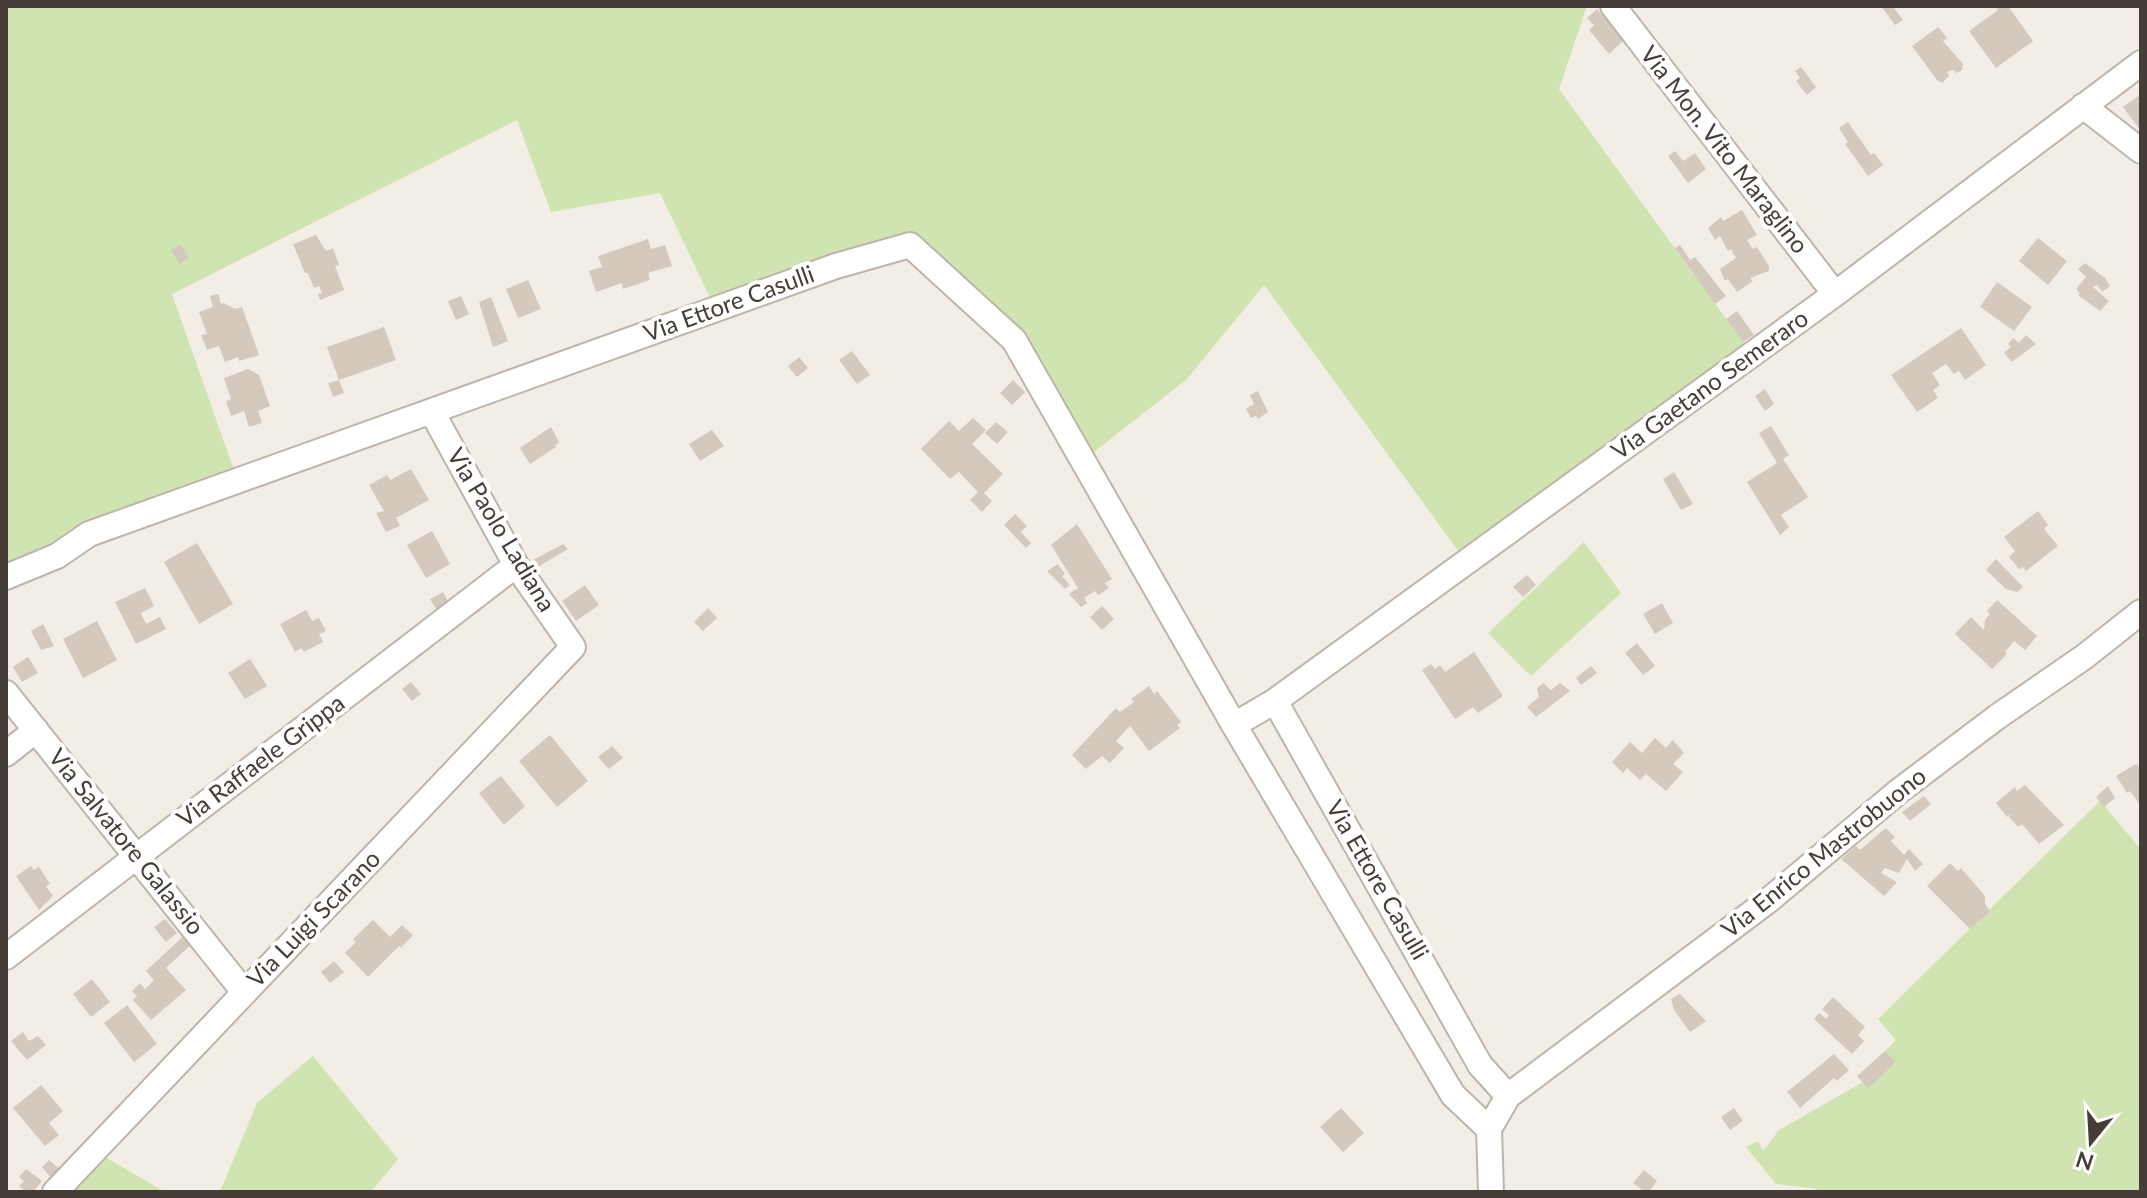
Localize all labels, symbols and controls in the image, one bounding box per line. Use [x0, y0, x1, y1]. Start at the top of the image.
street label: Via Mon. Vito Maraglino [1635, 39, 1815, 259]
street label: Via Ettore Casulli [639, 258, 818, 347]
street label: Via Gaetano Semeraro [1605, 303, 1813, 465]
street label: Via Paolo Ladiana [442, 442, 563, 616]
street label: Via Raffaele Grippa [171, 687, 350, 832]
street label: Via Salvatore Galassio [43, 742, 211, 940]
street label: Via Enrico Mastrobuono [1715, 760, 1931, 943]
street label: Via Ettore Casulli [1321, 794, 1436, 964]
street label: Via Luigi Scarano [240, 843, 386, 992]
north arrow [2051, 1102, 2131, 1182]
text: N [2072, 1146, 2097, 1177]

